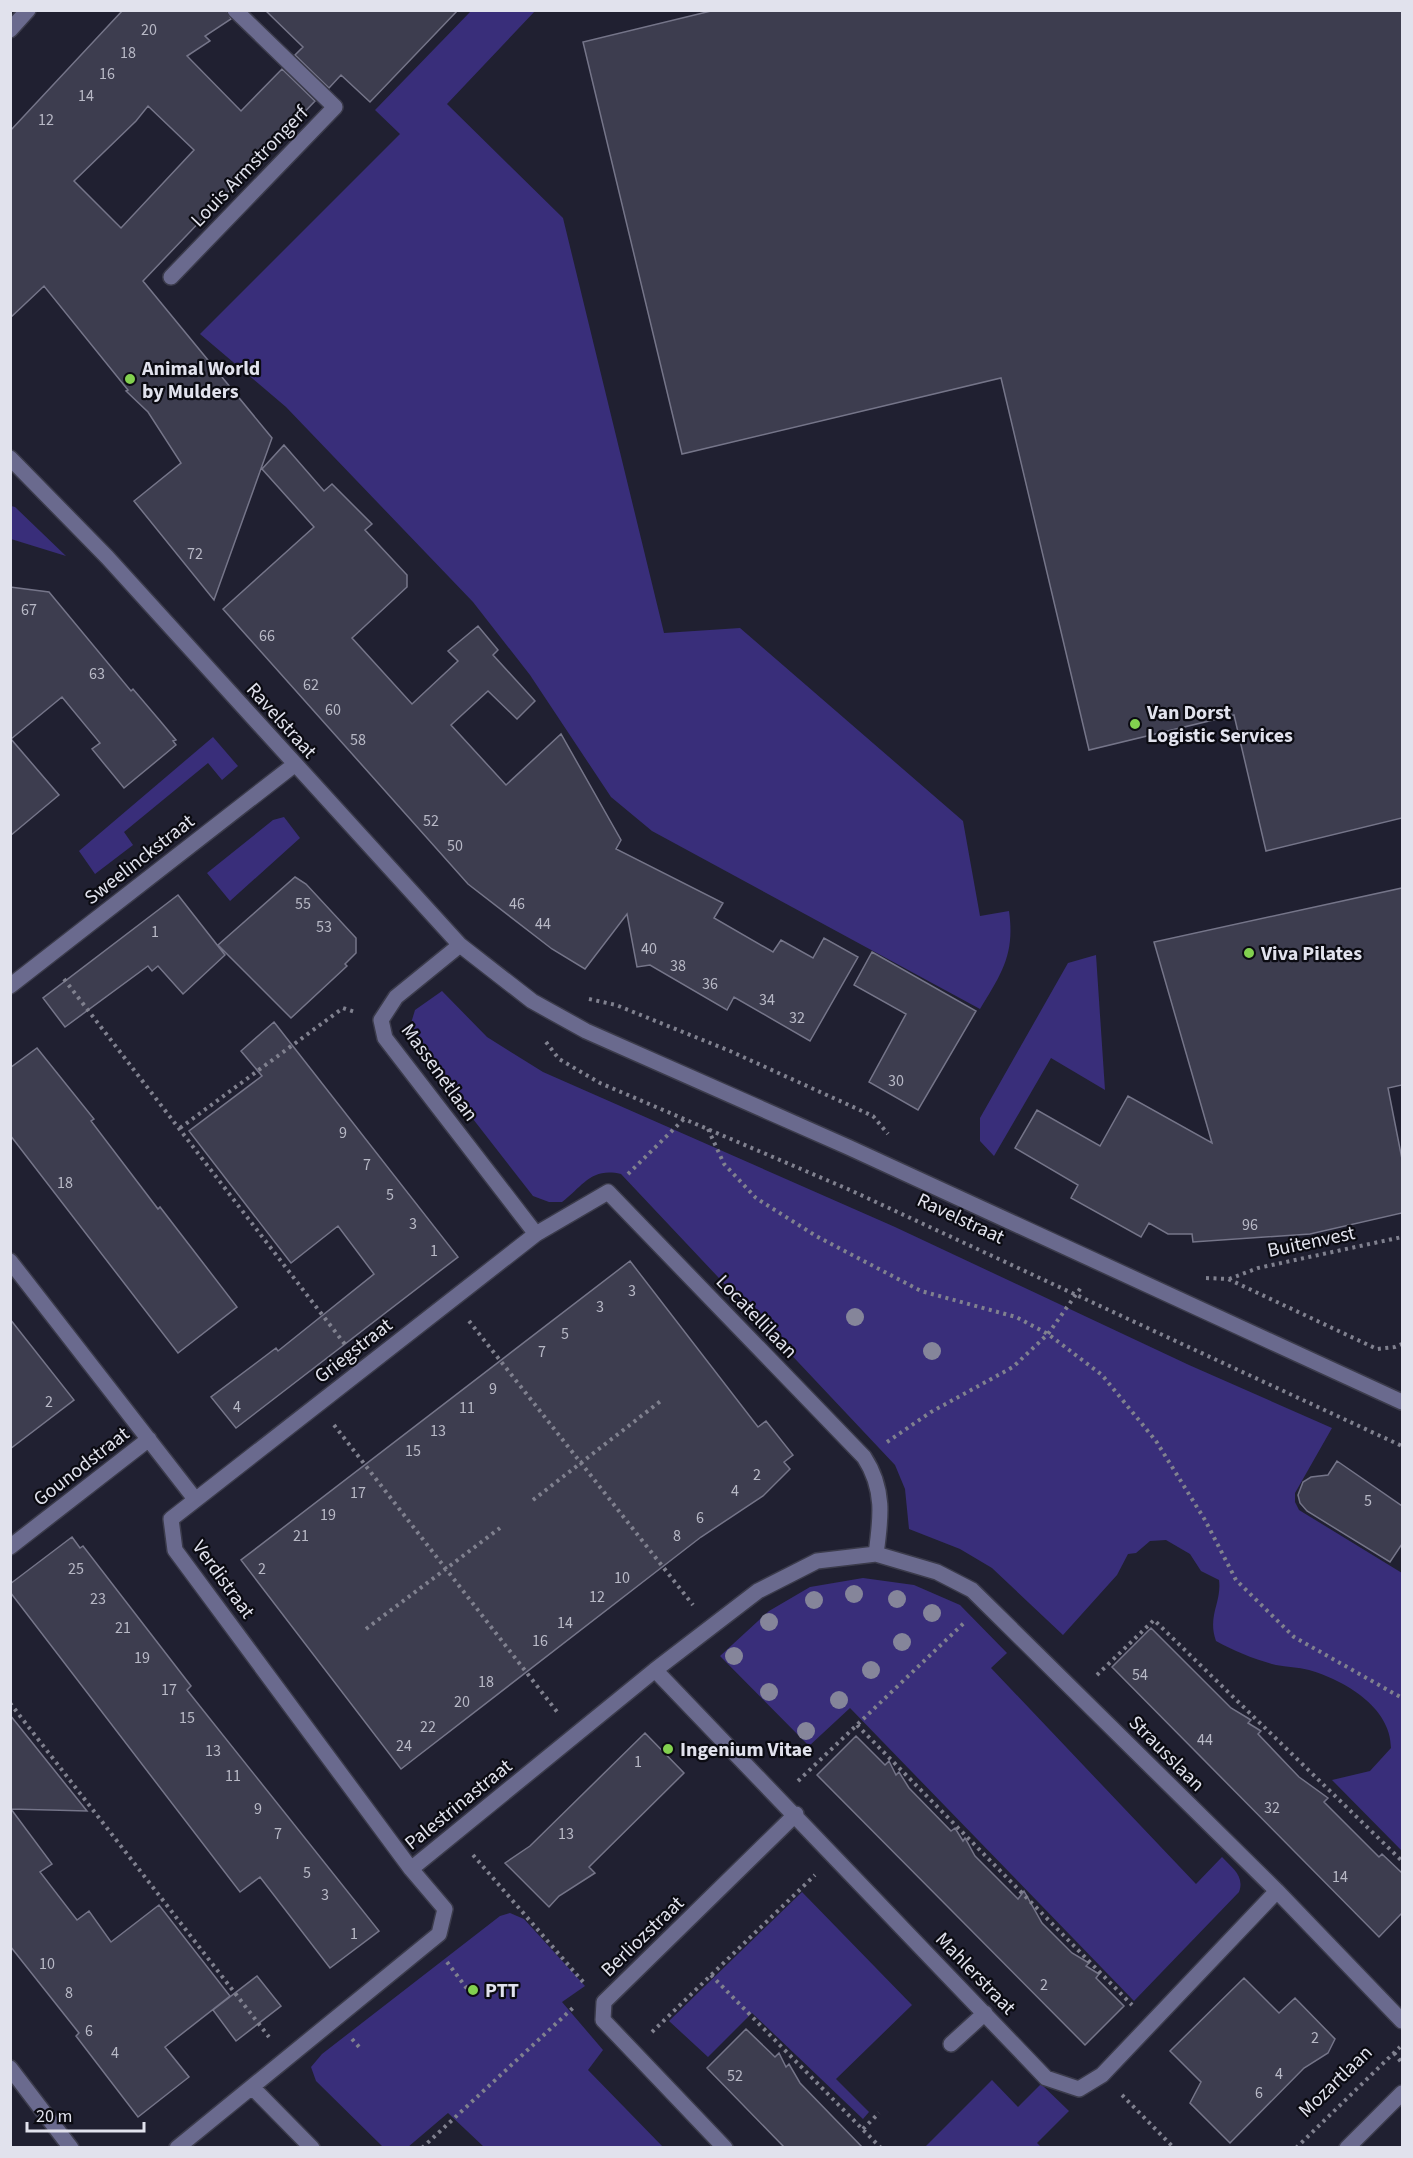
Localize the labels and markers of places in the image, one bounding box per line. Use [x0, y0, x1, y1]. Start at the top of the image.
place label: Animal World by Mulders [141, 355, 260, 406]
marker: Animal World by Mulders [123, 372, 137, 386]
place label: Van Dorst Logistic Services [1146, 699, 1293, 750]
marker: Van Dorst Logistic Services [1128, 717, 1142, 731]
place label: Viva Pilates [1260, 940, 1362, 968]
marker: Viva Pilates [1242, 946, 1256, 960]
place label: Ingenium Vitae [680, 1736, 812, 1764]
marker: Ingenium Vitae [661, 1742, 675, 1756]
place label: PTT [485, 1977, 519, 2005]
marker: PTT [466, 1983, 480, 1997]

